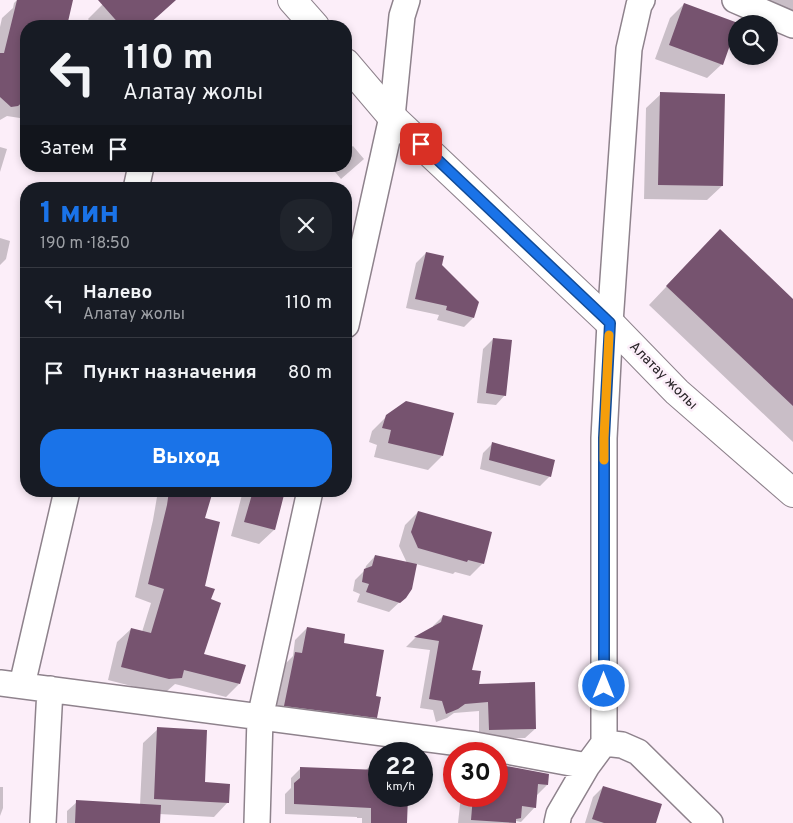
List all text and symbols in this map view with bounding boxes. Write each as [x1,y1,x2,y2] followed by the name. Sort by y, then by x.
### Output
[728,15,778,65] map controls
[728,15,778,65] button: search
[123,37,213,81] text: 110 m
[40,40,105,105] icon: left
[123,80,263,107] text: Алатау жолы
[400,123,442,165] pin
[407,130,435,158] icon: arrive
[104,135,132,163] icon: arrive
[40,137,94,161] text: Затем
[40,196,119,233] text: 1 мин
[280,199,332,251] button: close
[40,234,130,254] text: 190 m · 18:50
[83,281,152,305] text: Налево
[40,289,68,317] icon: left
[285,291,332,315] text: 110 m
[83,305,185,325] text: Алатау жолы
[625,338,701,414] street label: Алатау жолы
[40,359,68,387] icon: arrive
[83,361,257,385] text: Пункт назначения
[288,361,332,385] text: 80 m
[40,429,332,487] button: Выход
[577,659,629,711] position arrow
[443,742,508,807] speed limit sign: 30
[385,752,416,784] text: 22
[386,779,415,795] text: km/h

